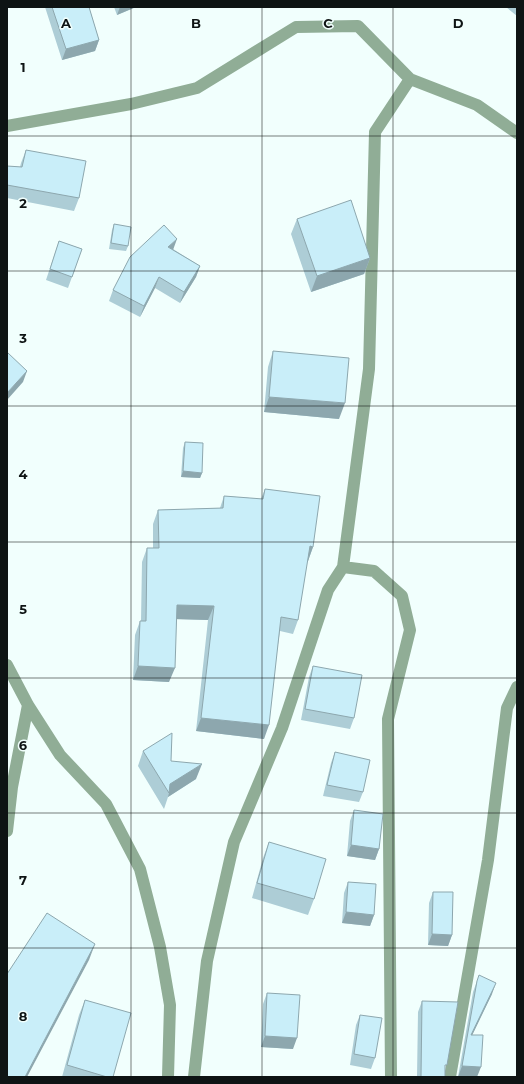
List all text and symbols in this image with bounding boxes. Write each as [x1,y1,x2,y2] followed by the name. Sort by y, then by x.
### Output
[60,15,72,31] text: A
[191,15,201,31] text: B
[323,15,333,31] text: C
[453,15,464,31] text: D
[20,59,26,75] text: 1
[19,195,27,211] text: 2
[18,330,27,346] text: 3
[19,466,28,482] text: 4
[19,601,27,617] text: 5
[19,737,28,753] text: 6
[19,872,27,888] text: 7
[19,1008,28,1024] text: 8

